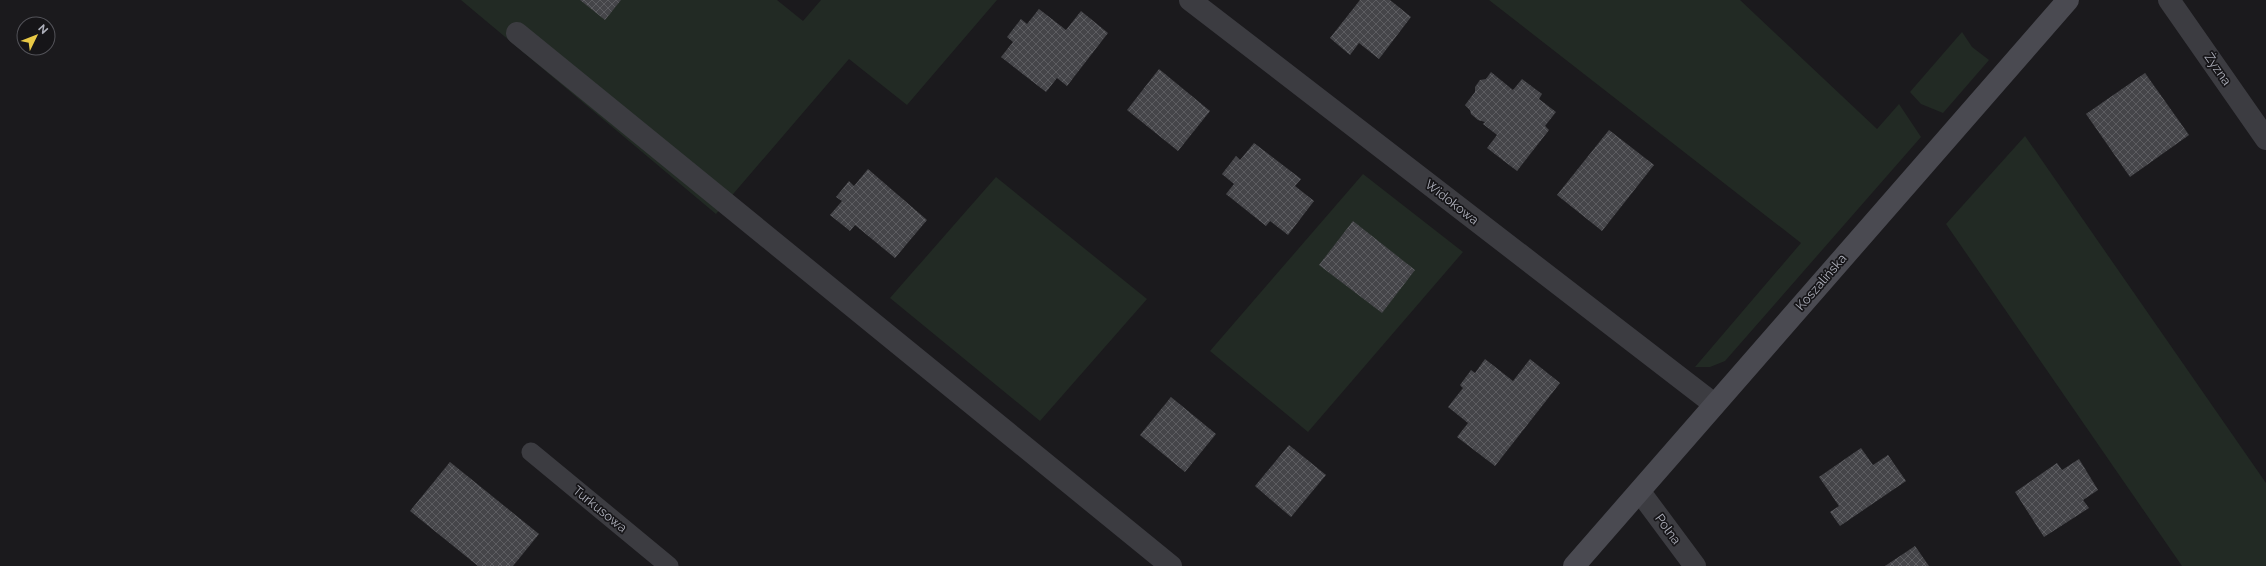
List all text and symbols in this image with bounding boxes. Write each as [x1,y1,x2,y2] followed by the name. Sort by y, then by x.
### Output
[16,16,56,56] north arrow
[35,22,51,37] text: N
[2202,49,2235,88] street label: Żyzna
[1422,176,1482,228] street label: Widokowa
[1792,251,1850,313] street label: Koszalińska
[570,483,630,535] street label: Turkusowa
[1652,511,1684,547] street label: Polna

